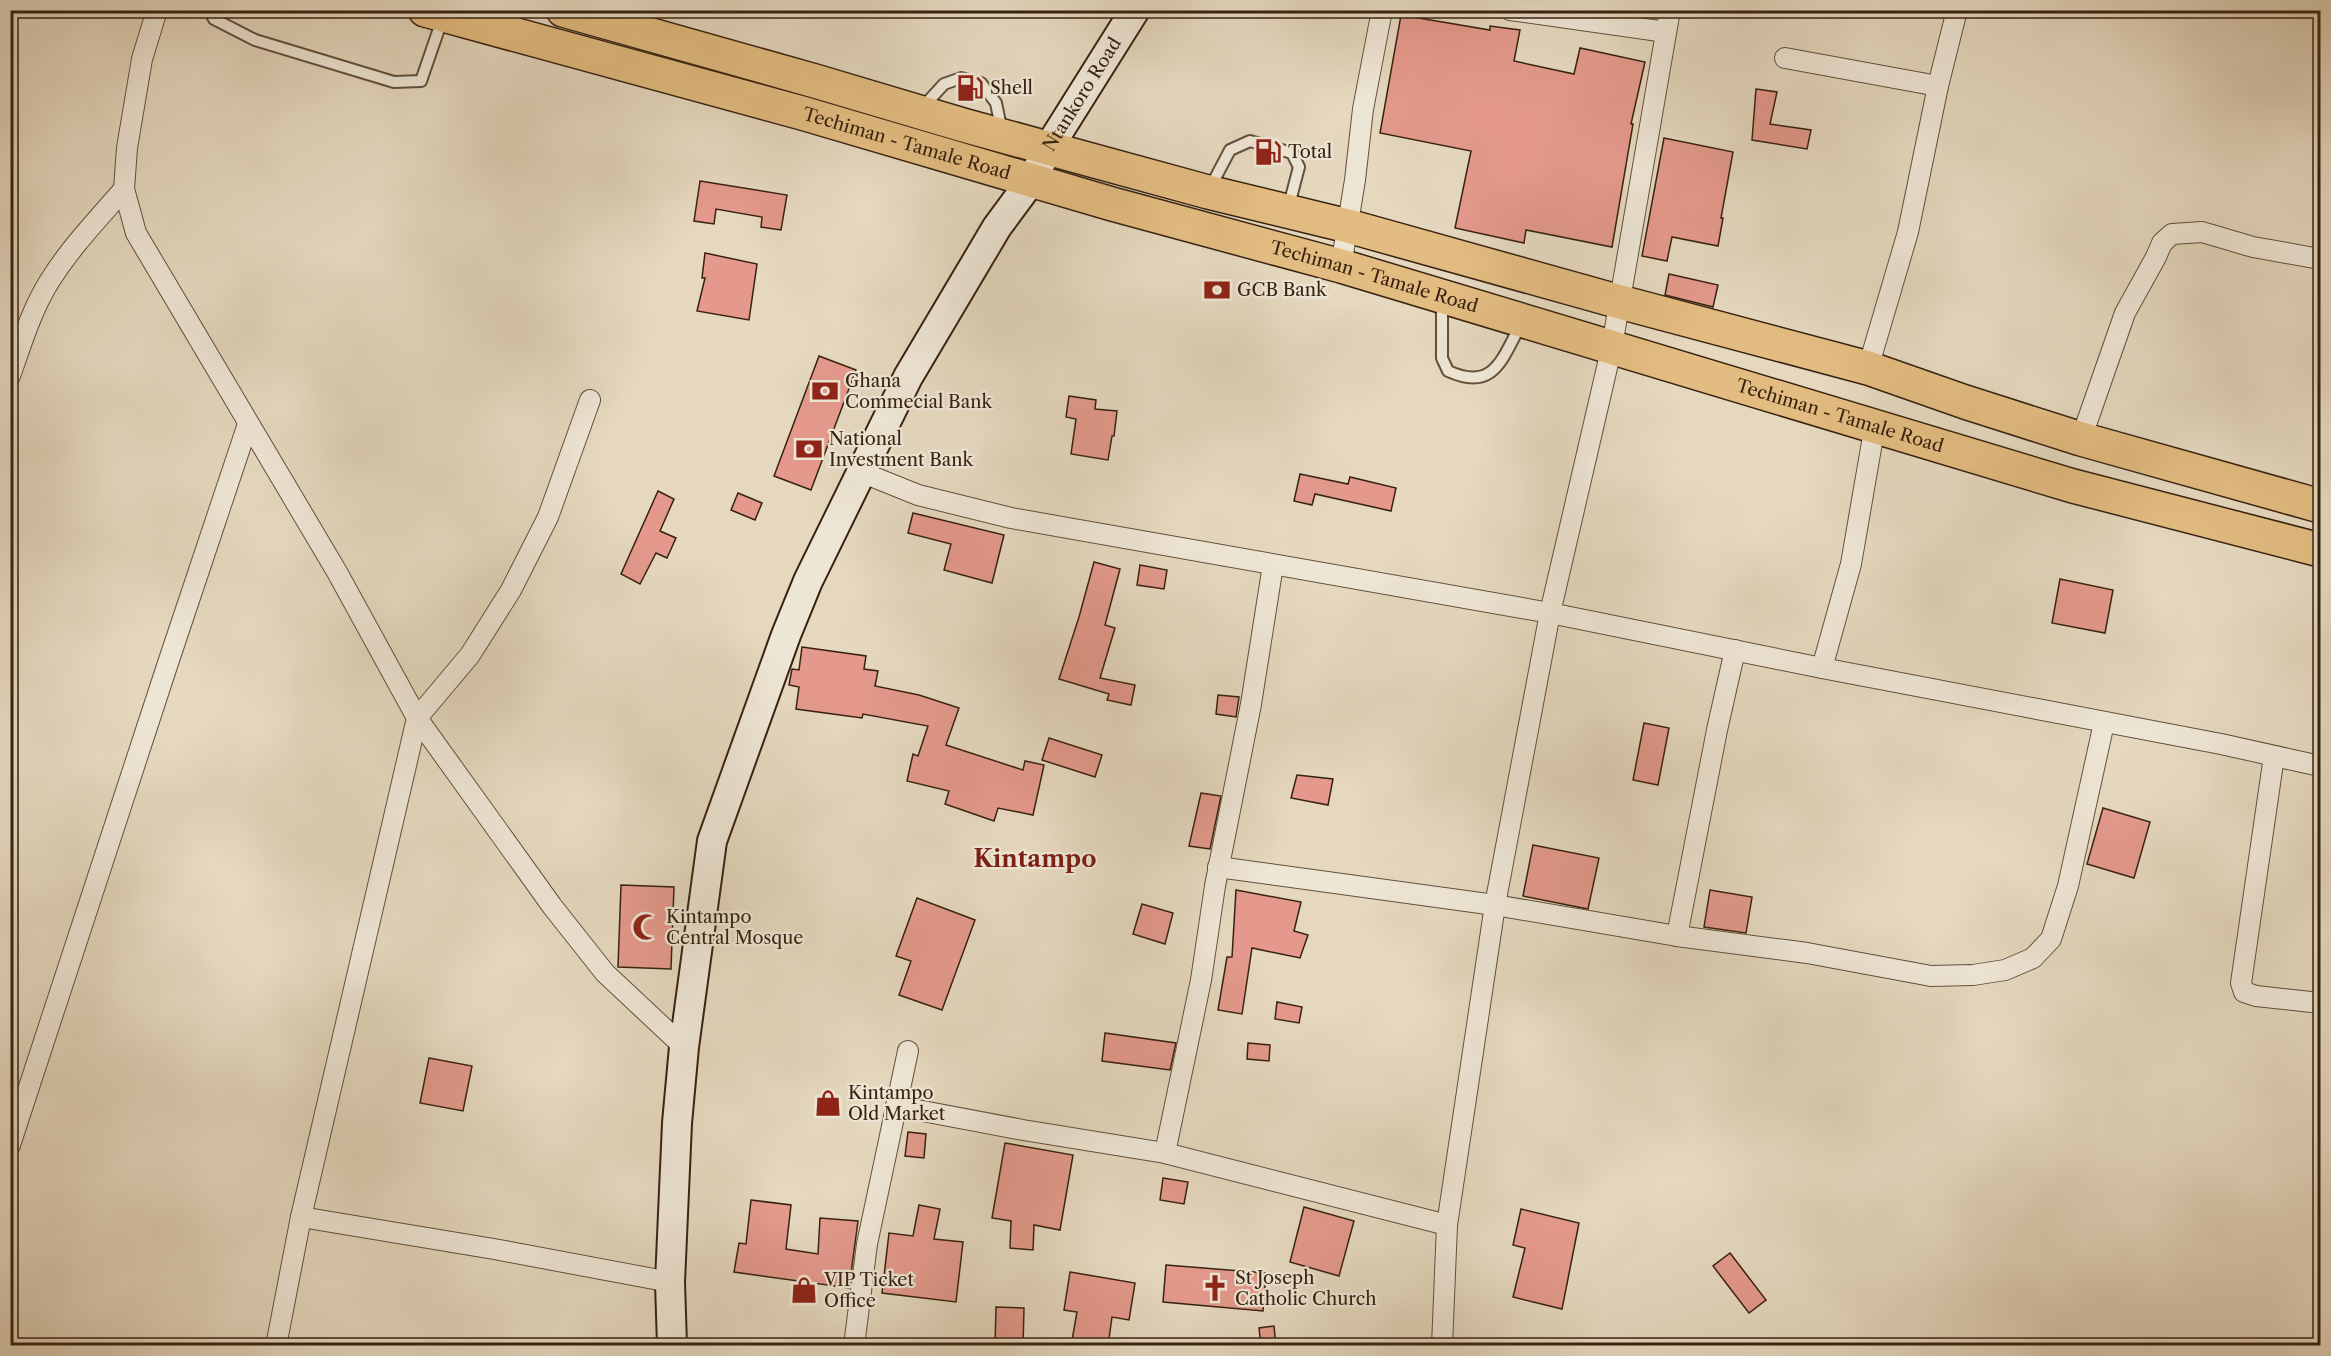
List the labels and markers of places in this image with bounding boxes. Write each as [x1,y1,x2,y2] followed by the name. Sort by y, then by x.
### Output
[955,73,985,103] fuel station icon: Shell
[990,77,1033,99] place label: Shell
[1253,137,1283,167] fuel station icon: Total
[1288,141,1332,163] place label: Total
[1202,275,1232,305] bank icon: GCB Bank
[1237,279,1328,301] place label: GCB Bank
[845,370,993,413] place label: Ghana Commecial Bank
[810,376,840,406] bank icon: Ghana Commecial Bank
[829,428,975,471] place label: National Investment Bank
[794,434,824,464] bank icon: National Investment Bank
[666,906,803,949] place label: Kintampo Central Mosque
[631,912,661,942] mosque icon: Kintampo Central Mosque
[848,1082,946,1125] place label: Kintampo Old Market
[813,1088,843,1118] shop icon: Kintampo Old Market
[1235,1267,1376,1310] place label: St Joseph Catholic Church
[823,1269,914,1312] place label: VIP Ticket Office
[1200,1273,1230,1303] church icon: St Joseph Catholic Church
[789,1275,819,1305] shop icon: VIP Ticket Office

